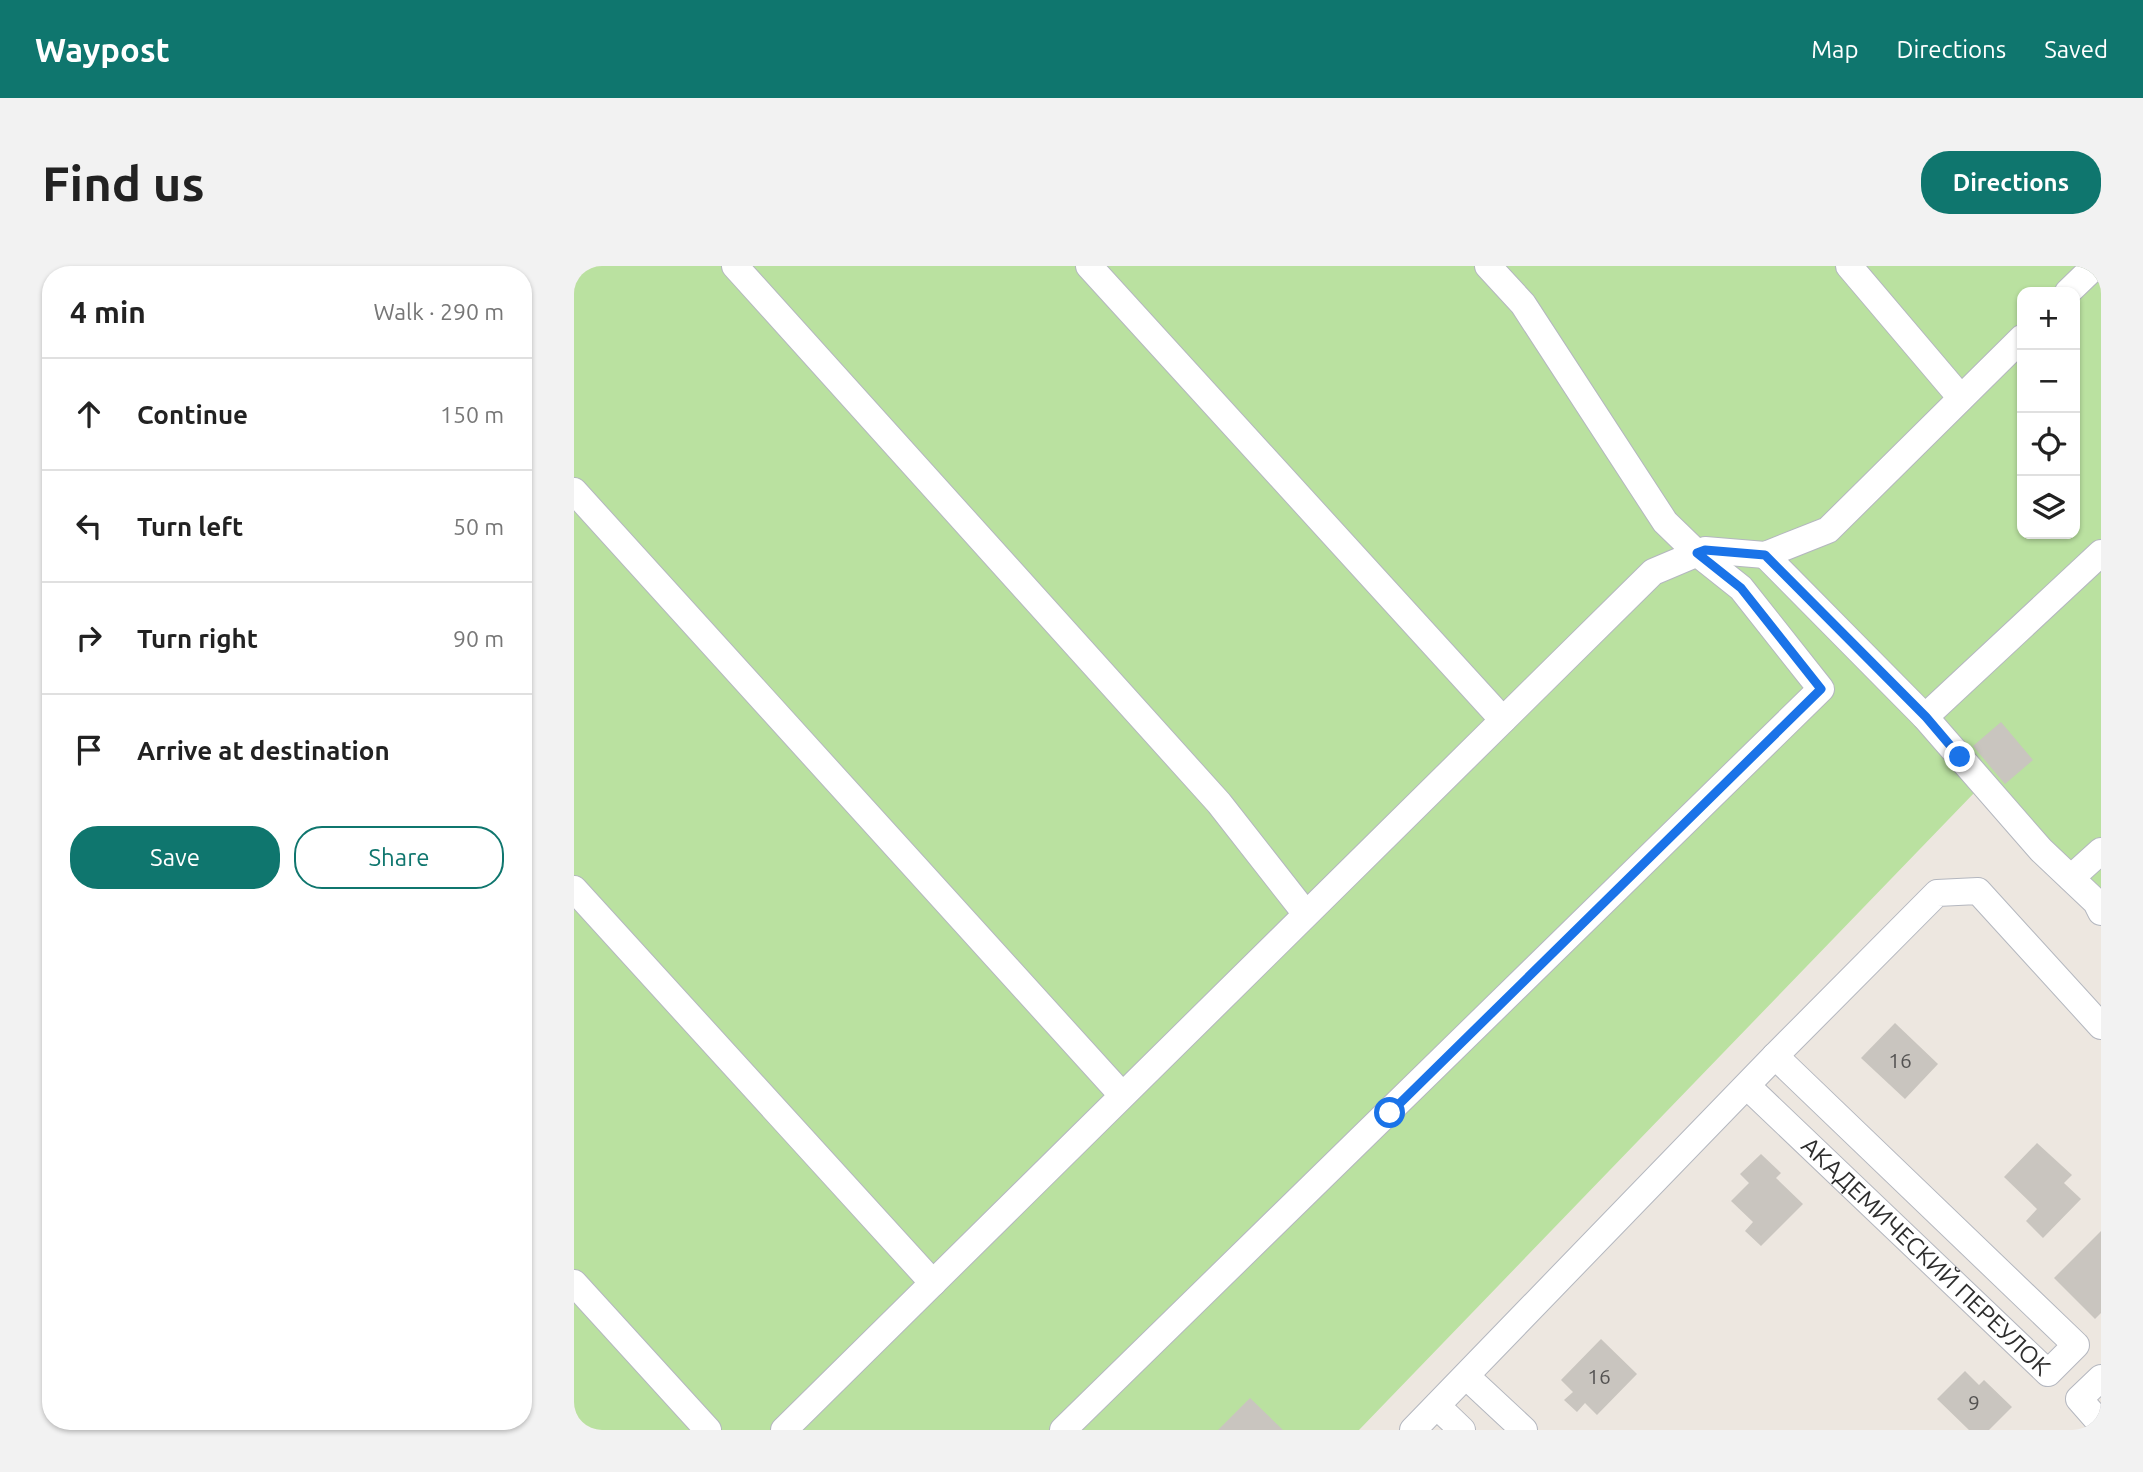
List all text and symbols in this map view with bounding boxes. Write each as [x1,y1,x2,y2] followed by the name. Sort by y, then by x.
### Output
[35,31,170,68] text: Waypost
[1811,36,1858,63] text: Map
[1896,36,2006,63] text: Directions
[2044,36,2108,63] text: Saved
[1921,151,2101,214] button: Directions
[42,155,205,210] text: Find us
[2017,287,2080,539] map controls
[2017,287,2080,350] button: +
[70,295,146,329] text: 4 min
[373,299,504,324] text: Walk · 290 m
[2017,350,2080,413] button: −
[70,395,108,433] icon: ahead
[137,400,248,429] text: Continue
[440,402,504,427] text: 150 m
[2017,413,2080,476] button: locate
[2017,476,2080,539] button: layers
[70,507,108,545] icon: left
[137,512,243,541] text: Turn left
[453,514,504,539] text: 50 m
[70,619,108,657] icon: right
[137,624,258,653] text: Turn right
[453,626,504,651] text: 90 m
[70,731,108,769] icon: arrive
[137,736,390,765] text: Arrive at destination
[1944,741,1975,772] route end
[70,826,280,889] button: Save
[294,826,504,889] button: Share
[1888,1048,1912,1072] house number: 16
[1374,1097,1405,1128] route start
[1796,1131,2056,1381] street label: АКАДЕМИЧЕСКИЙ ПЕРЕУЛОК
[1587,1364,1611,1388] house number: 16
[1968,1390,1980,1414] house number: 9

